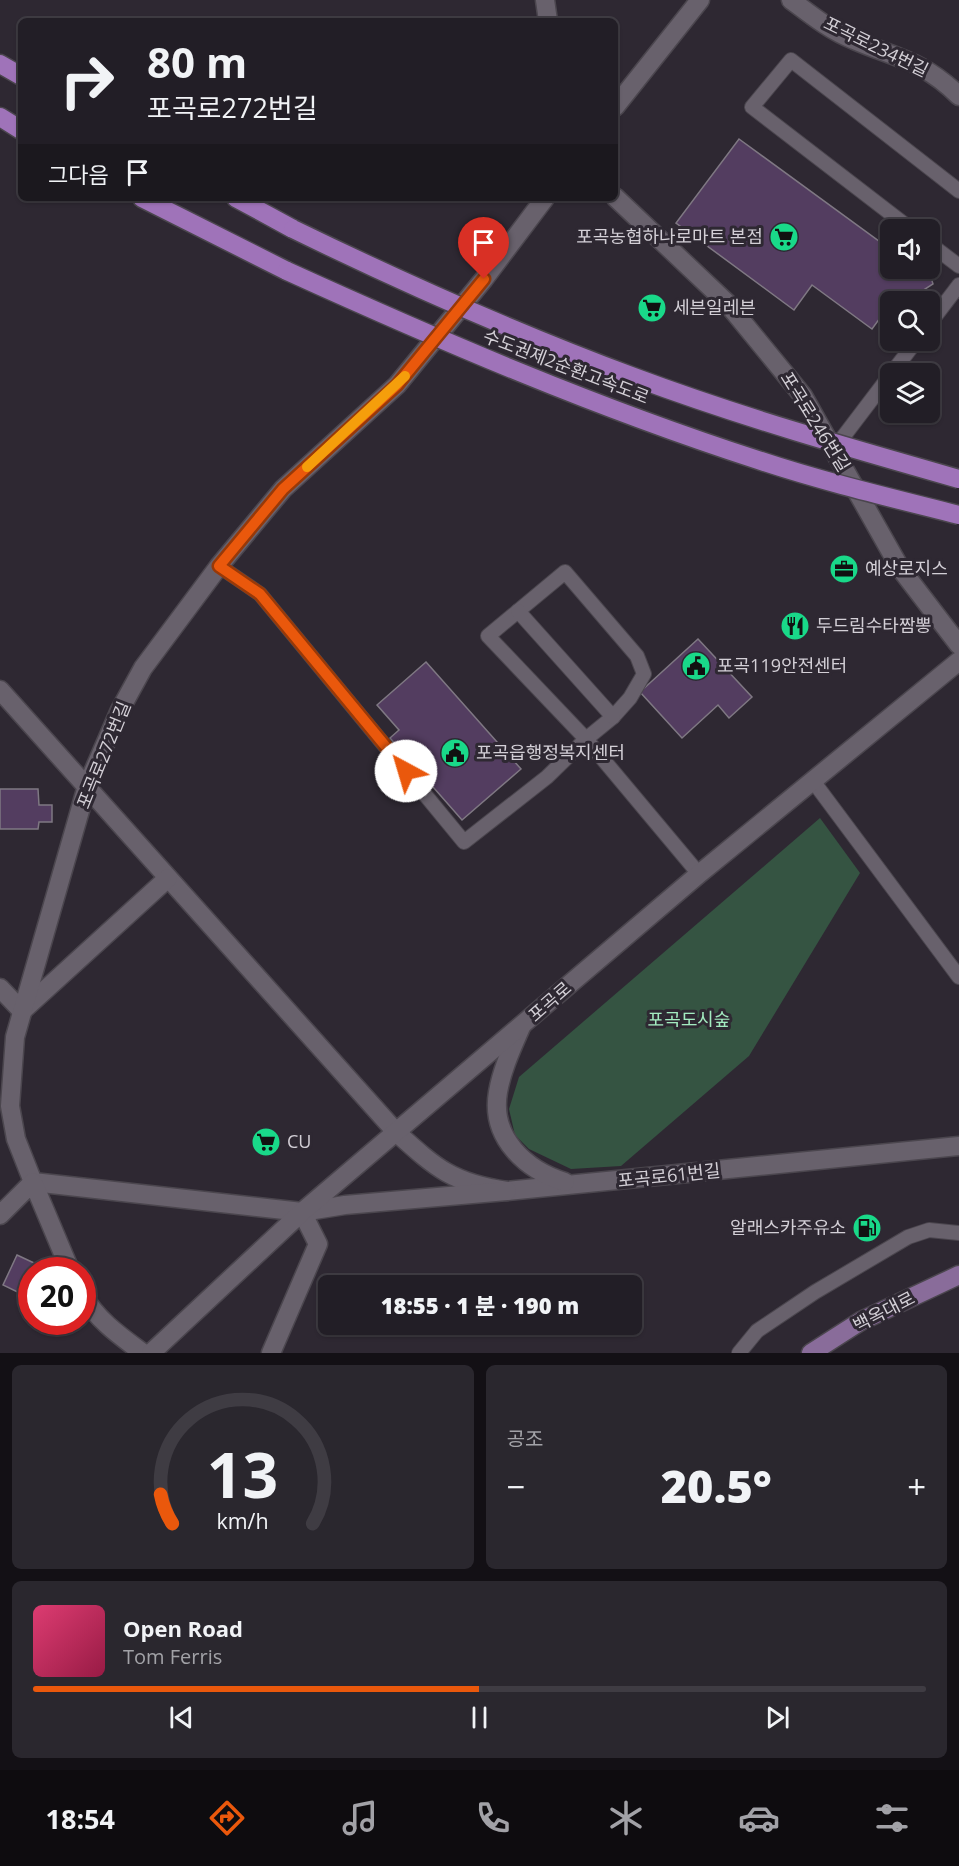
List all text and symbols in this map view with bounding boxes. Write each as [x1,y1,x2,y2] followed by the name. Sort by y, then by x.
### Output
[820,10,933,82] street label: 포곡로234번길
[147,33,247,90] text: 80 m
[48,42,126,120] icon: right
[147,89,318,126] text: 포곡로272번길
[121,156,154,189] icon: arrive
[48,159,109,189] text: 그다음
[458,217,509,279] pin
[880,219,940,423] map controls
[880,219,940,279] button: sound
[768,221,800,253] supermarket icon: 포곡농협하나로마트 본점
[576,224,763,248] place label: 포곡농협하나로마트 본점
[467,226,500,259] icon: arrive
[880,291,940,351] button: search
[636,292,668,324] supermarket icon: 세븐일레븐
[673,295,756,319] place label: 세븐일레븐
[480,323,653,409] street label: 수도권제2순환고속도로
[880,363,940,423] button: layers
[776,367,856,476] street label: 포곡로246번길
[828,553,860,585] office icon: 예상로지스
[865,556,948,580] place label: 예상로지스
[779,610,811,642] restaurant icon: 두드림수타짬뽕
[816,613,932,637] place label: 두드림수타짬뽕
[680,650,712,682] public building icon: 포곡119안전센터
[717,653,847,677] place label: 포곡119안전센터
[71,697,135,812] street label: 포곡로272번길
[439,737,471,769] public building icon: 포곡읍행정복지센터
[374,739,438,803] position arrow
[476,740,625,764] place label: 포곡읍행정복지센터
[523,976,576,1027] street label: 포곡로
[648,1007,730,1031] park label: 포곡도시숲
[250,1126,282,1158] supermarket icon: CU
[287,1129,311,1153] place label: CU
[616,1158,722,1192] street label: 포곡로61번길
[851,1212,883,1244] fuel station icon: 알래스카주유소
[730,1215,846,1239] place label: 알래스카주유소
[18,1257,96,1335] speed limit sign: 20
[849,1285,919,1337] street label: 백옥대로
[381,1290,579,1320] text: 18:55 · 1 분 · 190 m
[507,1425,543,1452] text: 공조
[207,1431,278,1516] text: 13
[661,1455,772,1516] text: 20.5°
[507,1464,525,1509] text: −
[907,1464,926,1509] text: +
[217,1506,269,1535] text: km/h
[123,1613,243,1643] text: Open Road
[123,1643,222,1670] text: Tom Ferris
[165,1701,198,1734] icon: previous
[463,1701,496,1734] icon: pause
[761,1701,794,1734] icon: next
[206,1797,248,1839] icon: directions
[339,1797,381,1839] icon: music
[472,1797,514,1839] icon: phone
[605,1797,647,1839] icon: climate
[738,1797,780,1839] icon: car
[871,1797,913,1839] icon: filters
[46,1800,115,1837] text: 18:54

